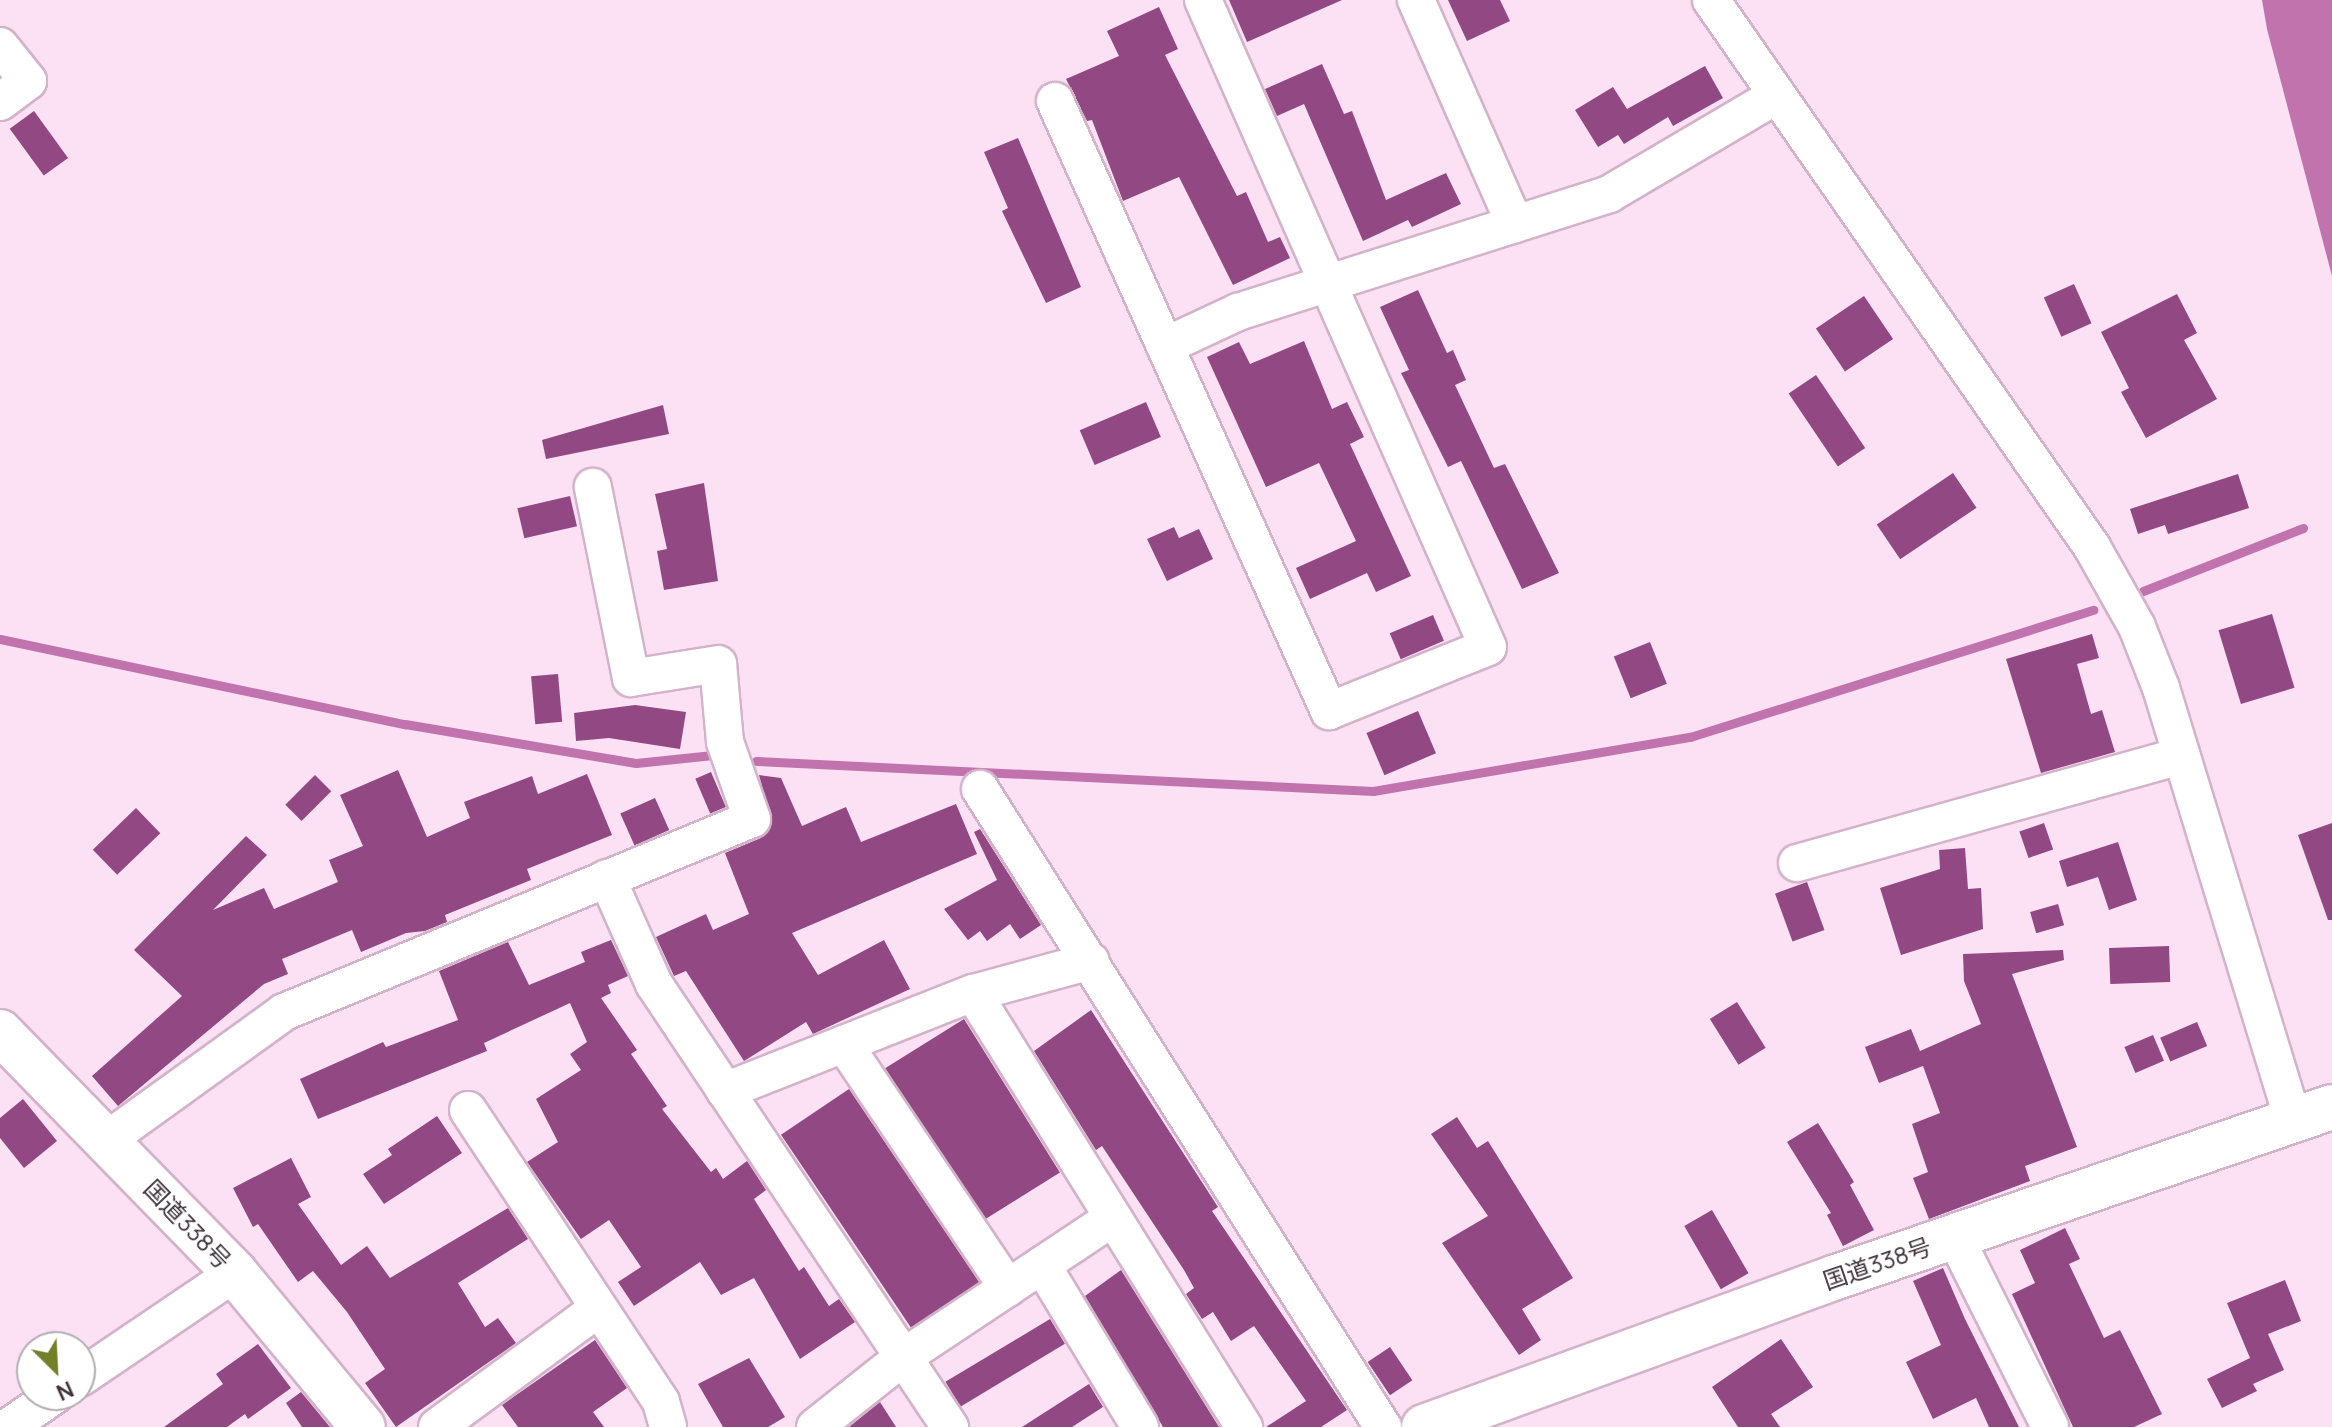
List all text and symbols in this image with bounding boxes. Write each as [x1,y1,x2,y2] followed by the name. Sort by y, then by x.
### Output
[139,1174,237,1274] street label: 国道338号
[1819,1231,1935,1295] street label: 国道338号
[16,1331,96,1411] north arrow
[52,1374,78,1408] text: N

